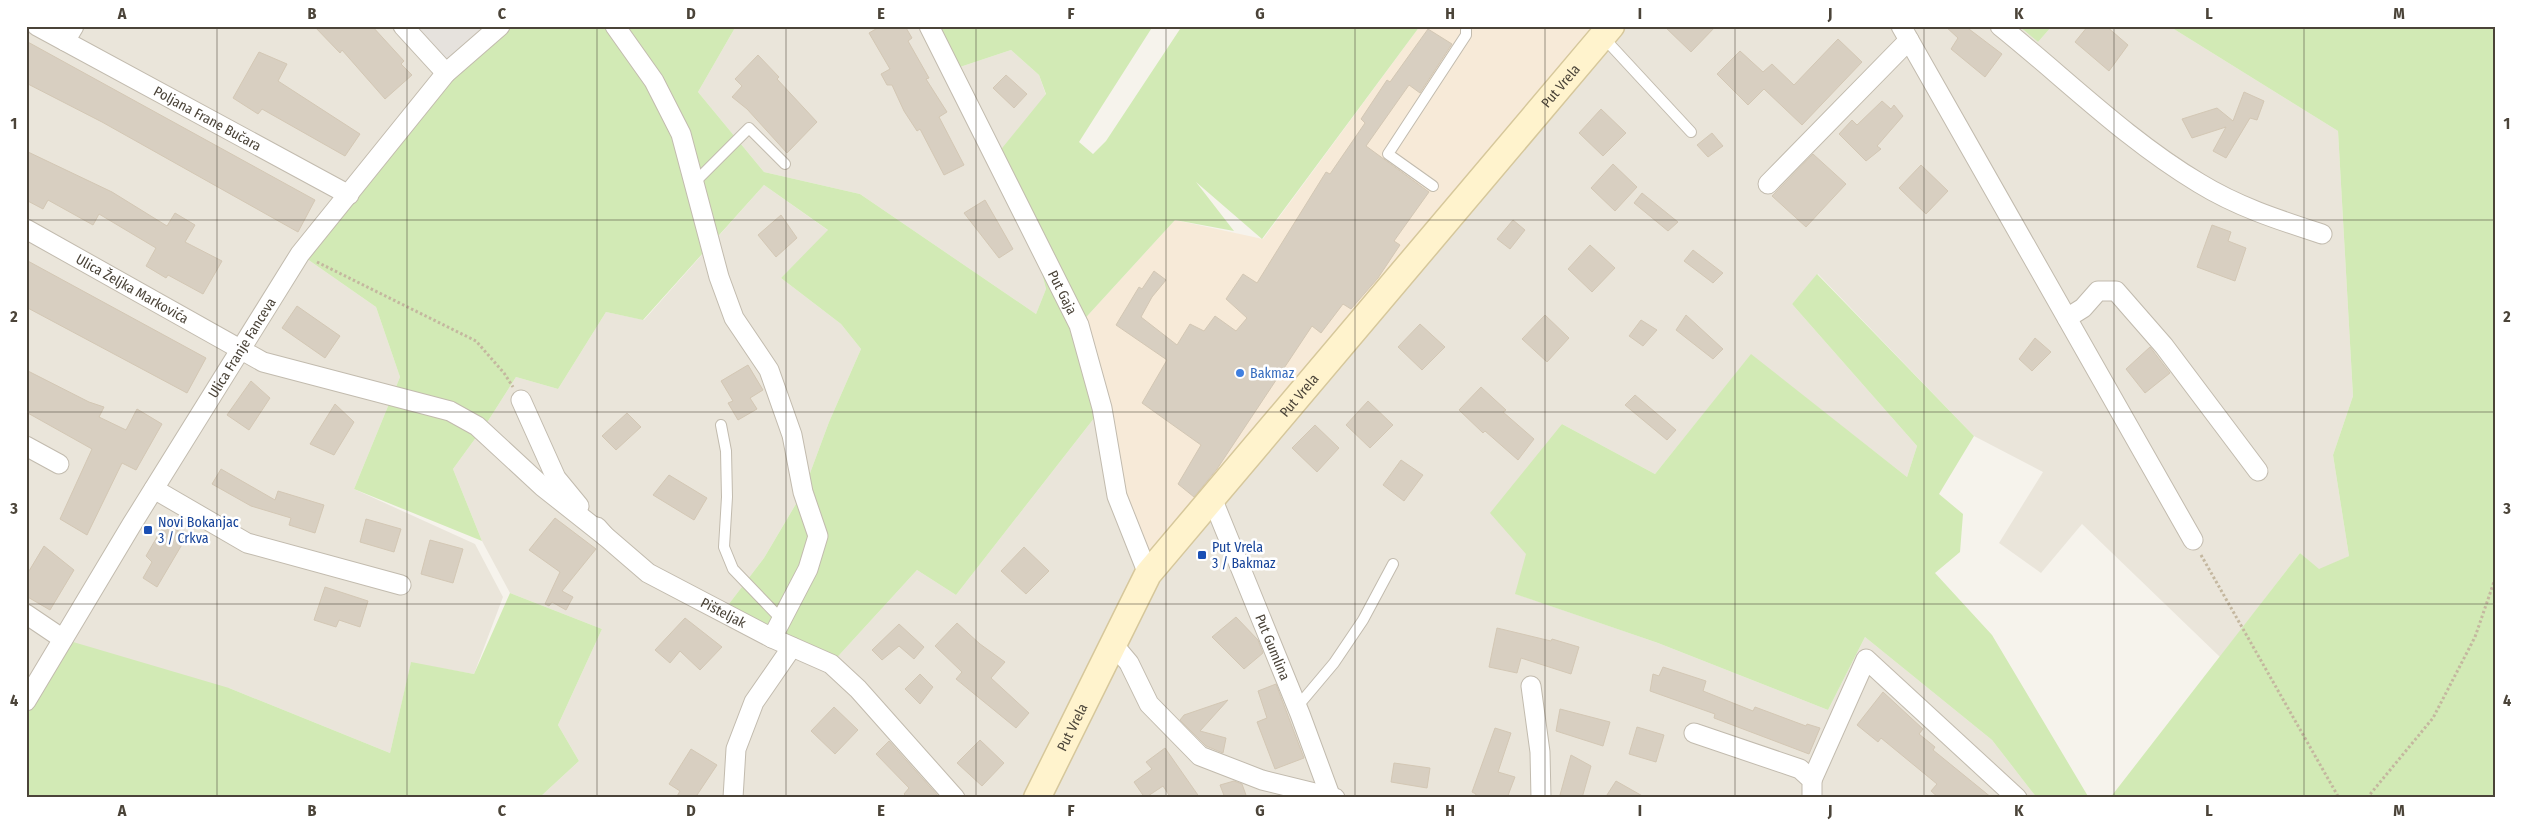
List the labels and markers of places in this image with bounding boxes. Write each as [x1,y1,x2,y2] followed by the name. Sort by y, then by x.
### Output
[1250,365,1295,382] place label: Bakmaz
[1234,367,1246,379] marker: Bakmaz
[158,514,239,547] place label: Novi Bokanjac 3 / Crkva
[142,524,154,536] marker: Novi Bokanjac 3 / Crkva
[1212,539,1276,572] place label: Put Vrela 3 / Bakmaz
[1196,549,1208,561] marker: Put Vrela 3 / Bakmaz

